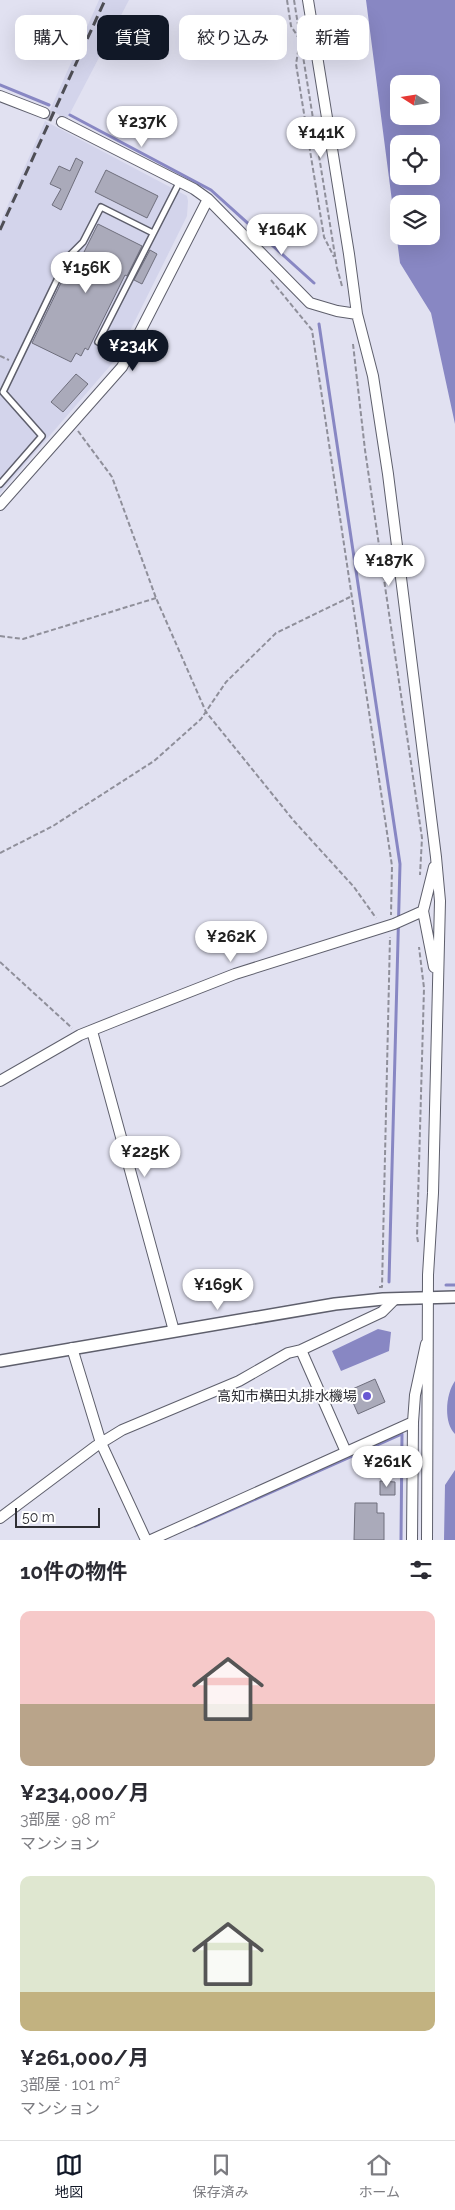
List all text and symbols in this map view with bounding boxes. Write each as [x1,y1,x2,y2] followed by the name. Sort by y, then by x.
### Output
[15,15,87,60] chip: 購入
[97,15,169,60] chip: 賃貸
[179,15,287,60] chip: 絞り込み
[297,15,369,60] chip: 新着
[390,75,440,125] north arrow
[390,75,440,245] map controls
[107,106,177,148] pin: ¥237K
[117,112,167,131] text: ¥237K
[286,116,356,159] pin: ¥141K
[297,123,345,142] text: ¥141K
[390,135,440,185] button: locate
[390,195,440,245] button: layers
[247,214,317,256] pin: ¥164K
[258,220,306,239] text: ¥164K
[51,252,121,294] pin: ¥156K
[62,258,110,277] text: ¥156K
[98,330,168,372] pin: ¥234K
[108,336,158,355] text: ¥234K
[354,544,424,587] pin: ¥187K
[365,551,413,570] text: ¥187K
[196,920,266,963] pin: ¥262K
[206,927,256,946] text: ¥262K
[110,1136,180,1178] pin: ¥225K
[120,1142,170,1161] text: ¥225K
[183,1268,253,1311] pin: ¥169K
[193,1275,243,1294] text: ¥169K
[217,1388,357,1404] place label: 高知市横田丸排水機場
[361,1390,373,1402] marker: 高知市横田丸排水機場
[352,1446,422,1488] pin: ¥261K
[363,1452,411,1471] text: ¥261K
[15,1505,100,1528] scale bar
[22,1509,55,1525] text: 50 m
[407,1556,435,1584] icon: filters
[20,1559,127,1584] text: 10件の物件
[183,1644,273,1734] icon: home
[20,1780,150,1805] text: ¥234,000/月
[20,1810,116,1829] text: 3部屋 · 98 m²
[20,1834,100,1853] text: マンション
[183,1909,273,1999] icon: home
[20,2045,149,2070] text: ¥261,000/月
[20,2075,120,2094] text: 3部屋 · 101 m²
[20,2099,100,2118] text: マンション
[55,2151,83,2201] tab: 地図
[193,2151,249,2201] tab: 保存済み
[358,2151,400,2201] tab: ホーム

